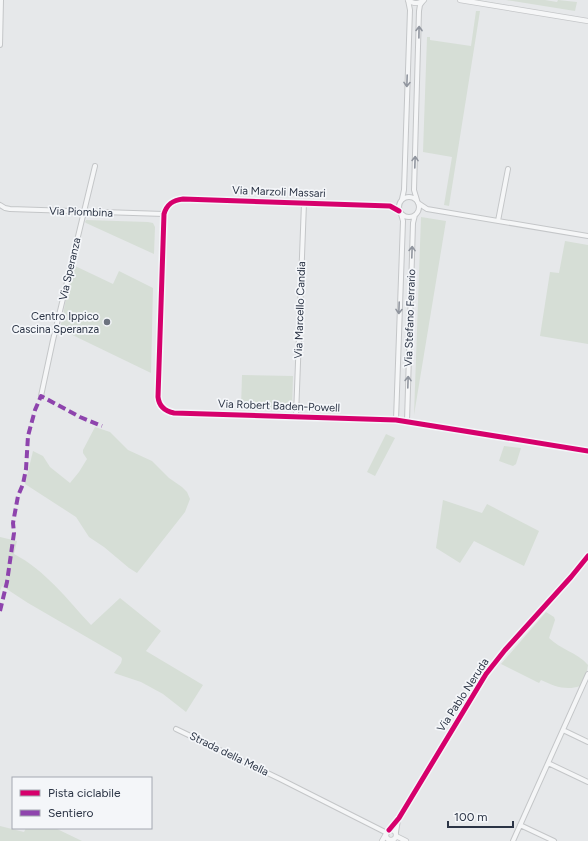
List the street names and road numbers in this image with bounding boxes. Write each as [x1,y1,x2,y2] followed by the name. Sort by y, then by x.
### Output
[232,184,326,200] street label: Via Marzoli Massari
[49,204,113,220] street label: Via Piombina
[56,236,84,302] street label: Via Speranza
[292,261,308,359] street label: Via Marcello Candia
[402,269,418,367] street label: Via Stefano Ferrario
[218,397,340,415] street label: Via Robert Baden-Powell
[434,656,492,734] street label: Via Pablo Neruda
[187,729,271,779] street label: Strada della Mella

